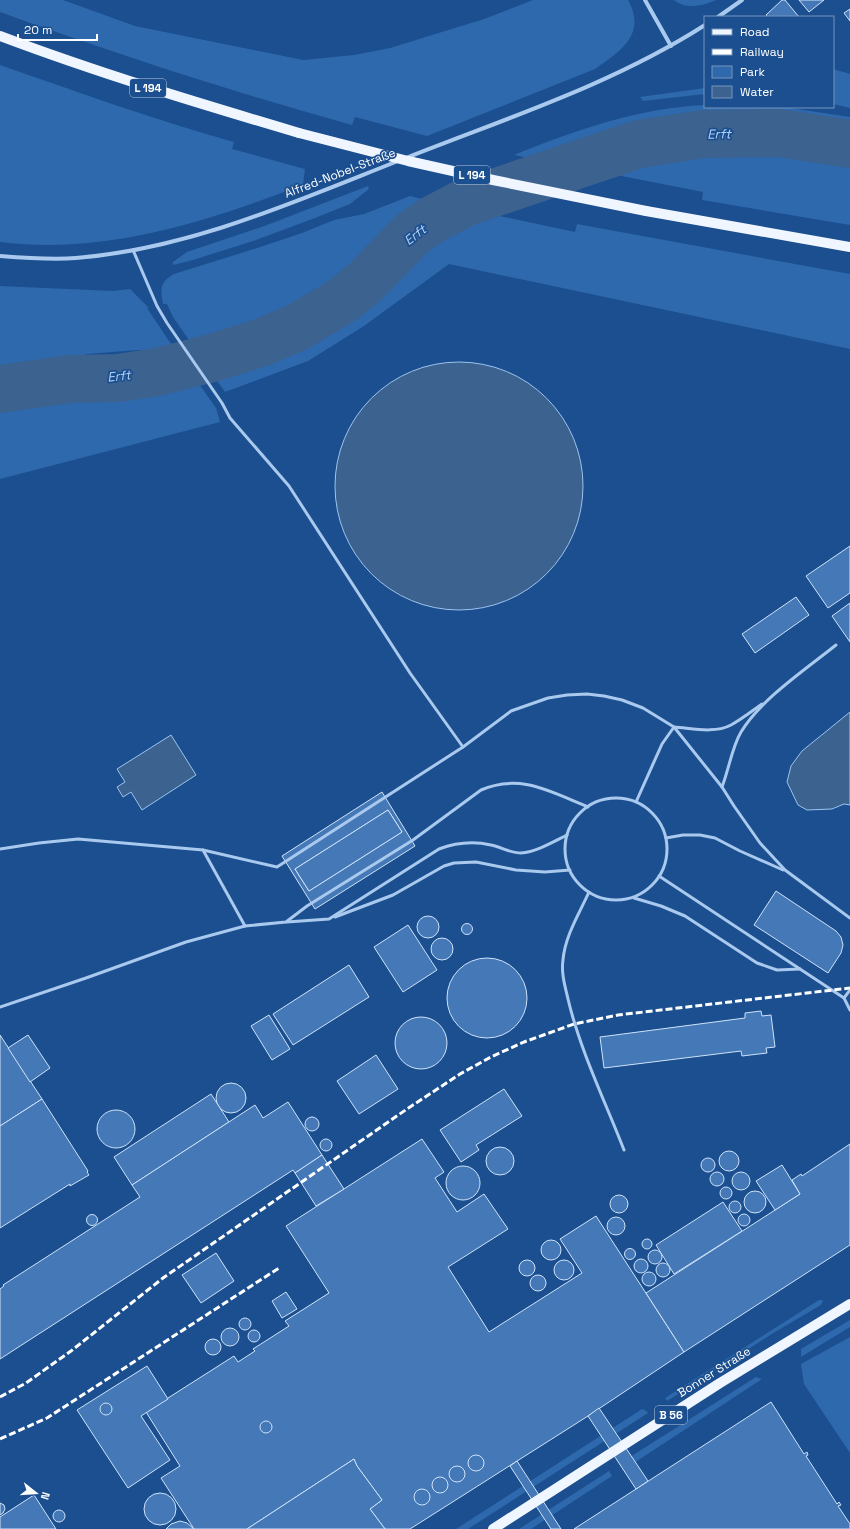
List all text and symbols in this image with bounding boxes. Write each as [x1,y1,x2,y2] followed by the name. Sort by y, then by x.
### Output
[18,16,97,42] scale bar
[704,16,834,108] legend
[24,22,52,38] text: 20 m
[740,24,769,40] text: Road
[740,44,784,60] text: Railway
[740,64,765,80] text: Park
[130,79,166,97] road number: L 194
[740,84,774,100] text: Water
[707,125,732,143] water label: Erft
[282,144,398,202] street label: Alfred-Nobel-Straße
[454,166,490,184] road number: L 194
[400,220,430,249] water label: Erft
[106,366,133,386] water label: Erft
[674,1343,754,1401] street label: Bonner Straße
[655,1406,687,1424] road number: B 56
[16,1473,56,1513] north arrow
[38,1490,53,1501] text: N

